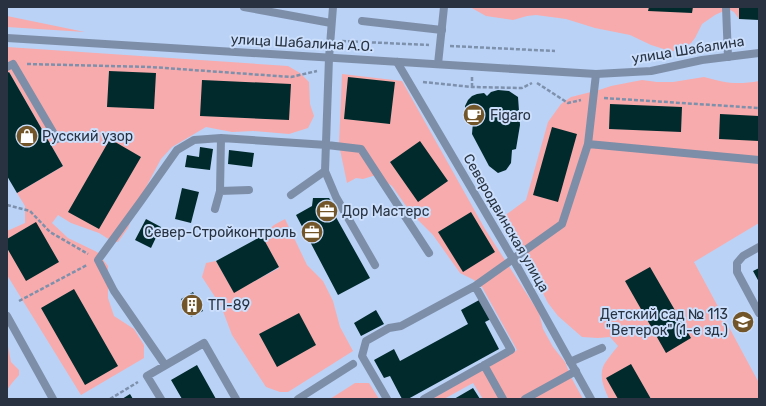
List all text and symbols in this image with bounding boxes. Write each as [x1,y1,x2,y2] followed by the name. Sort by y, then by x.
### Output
[230,31,374,55] street label: улица Шабалина А.О.
[631,33,745,67] street label: улица Шабалина
[461,102,487,128] cafe icon: Figaro
[490,107,531,124] place label: Figaro
[14,123,40,149] shop icon: Русский узор
[42,128,133,145] place label: Русский узор
[459,151,553,295] street label: Северодвинская улица
[314,198,340,224] office icon: Дор Мастерс
[342,203,430,220] place label: Дор Мастерс
[299,219,325,245] office icon: Север-Стройконтроль
[144,224,296,241] place label: Север-Стройконтроль
[179,292,205,318] building icon: ТП-89
[208,297,250,314] place label: ТП-89
[600,306,728,339] place label: Детский сад № 113 "Ветерок" (1-е зд.)
[730,309,756,335] school or university icon: Детский сад № 113 "Ветерок" (1-е зд.)

